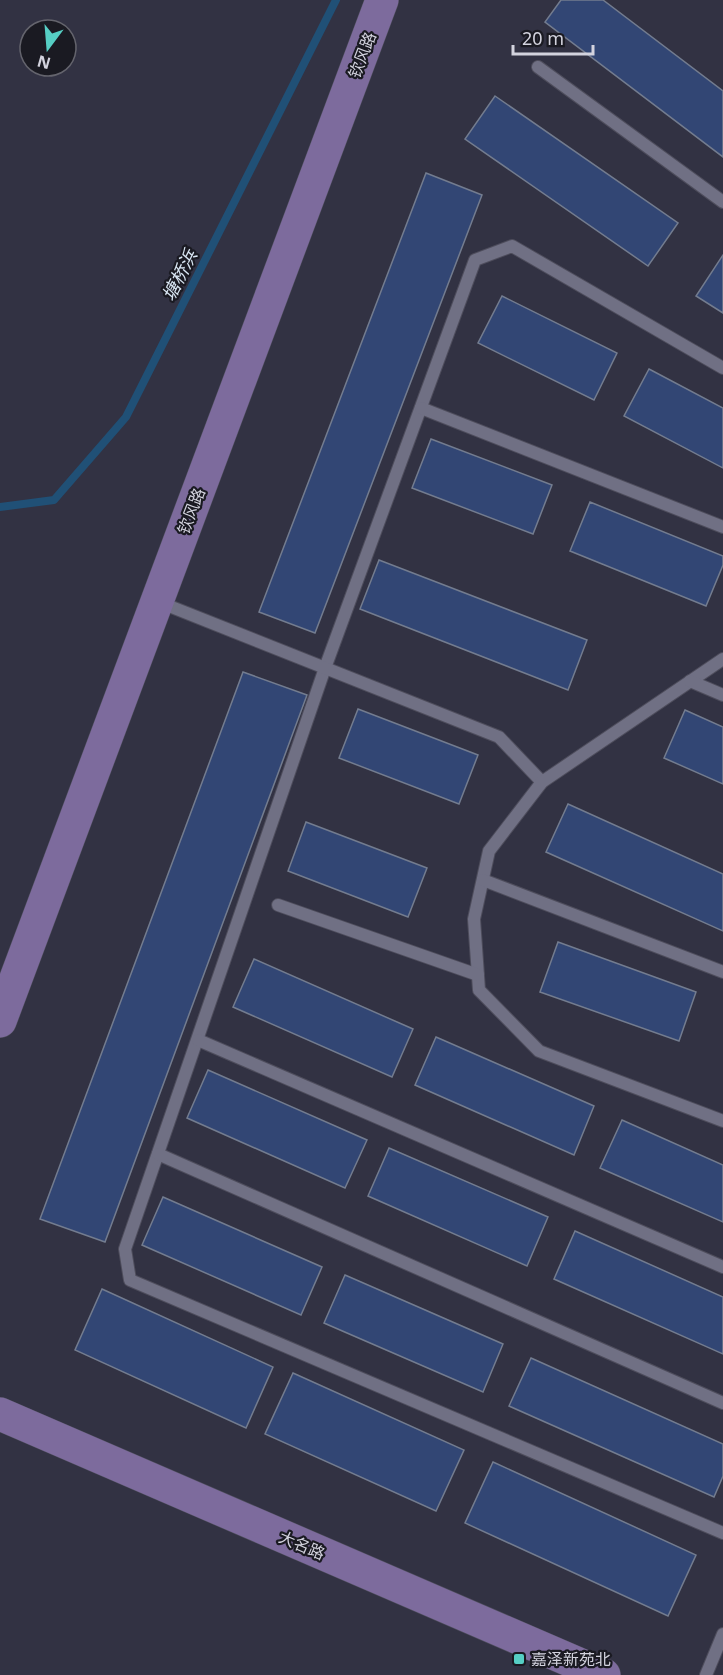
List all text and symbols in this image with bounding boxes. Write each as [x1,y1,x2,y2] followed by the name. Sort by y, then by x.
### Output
[18,18,78,78] north arrow
[513,18,592,56] scale bar
[522,26,564,50] text: 20 m
[343,29,381,81] street label: 钦风路
[35,50,53,75] text: N
[156,244,203,305] water label: 塘桥浜
[172,485,210,537] street label: 钦风路
[276,1525,328,1565] street label: 大名路
[531,1648,611,1670] place label: 嘉泽新苑北
[512,1652,526,1666] marker: 嘉泽新苑北

